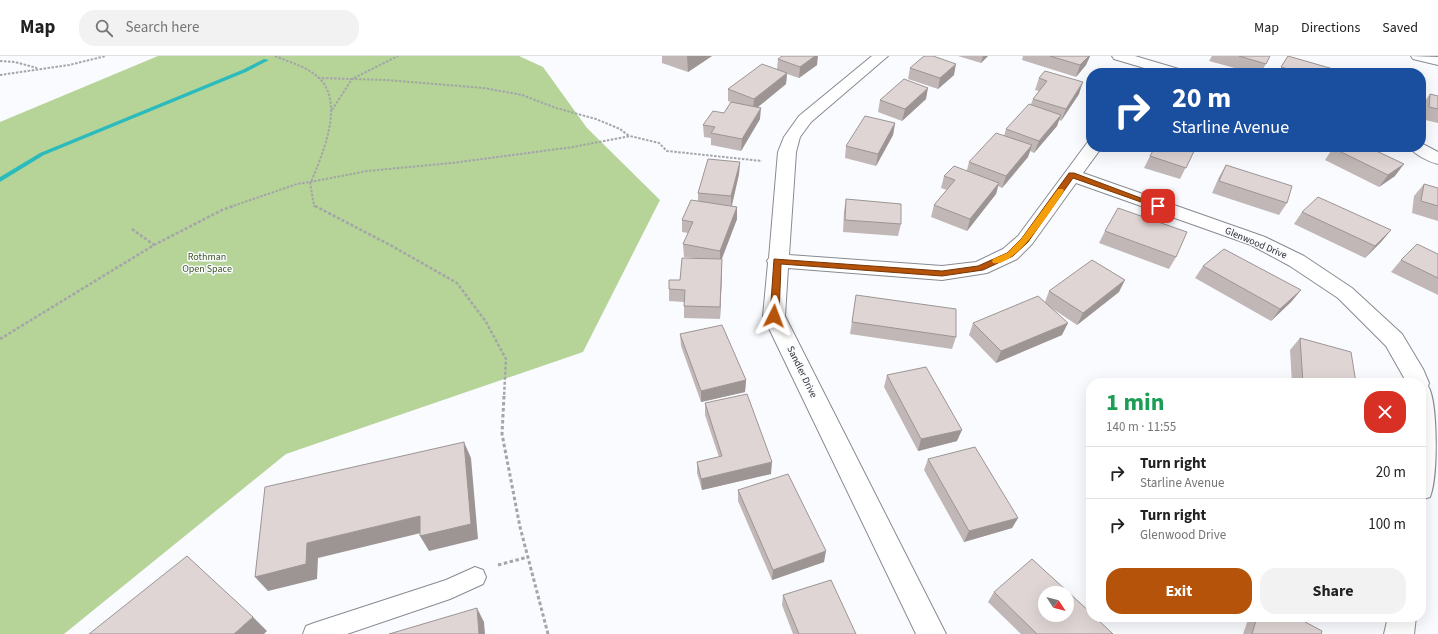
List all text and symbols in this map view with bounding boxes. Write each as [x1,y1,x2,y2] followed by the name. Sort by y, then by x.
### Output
[79,10,359,46] search box
[20,14,55,41] text: Map
[93,17,115,39] icon: search
[125,17,199,38] text: Search here
[1254,18,1279,38] text: Map
[1301,18,1360,38] text: Directions
[1382,18,1418,38] text: Saved
[1172,78,1231,118] text: 20 m
[1106,84,1158,136] icon: right
[1172,115,1289,140] text: Starline Avenue
[1141,189,1175,223] pin
[1147,195,1169,217] icon: arrive
[1223,224,1289,262] street label: Glenwood Drive
[182,250,232,276] park label: Rothman Open Space
[753,295,795,337] position arrow
[783,344,821,400] street label: Sandler Drive
[1106,385,1164,420] text: 1 min
[1364,391,1406,433] button: close
[1106,418,1176,436] text: 140 m · 11:55
[1140,453,1206,474] text: Turn right
[1106,462,1128,484] icon: right
[1376,462,1406,483] text: 20 m
[1140,474,1225,492] text: Starline Avenue
[1140,505,1206,526] text: Turn right
[1106,514,1128,536] icon: right
[1368,514,1406,535] text: 100 m
[1140,526,1226,544] text: Glenwood Drive
[1106,568,1252,614] button: Exit
[1260,568,1406,614] button: Share
[1038,586,1074,622] north arrow
[1038,586,1074,622] map controls

